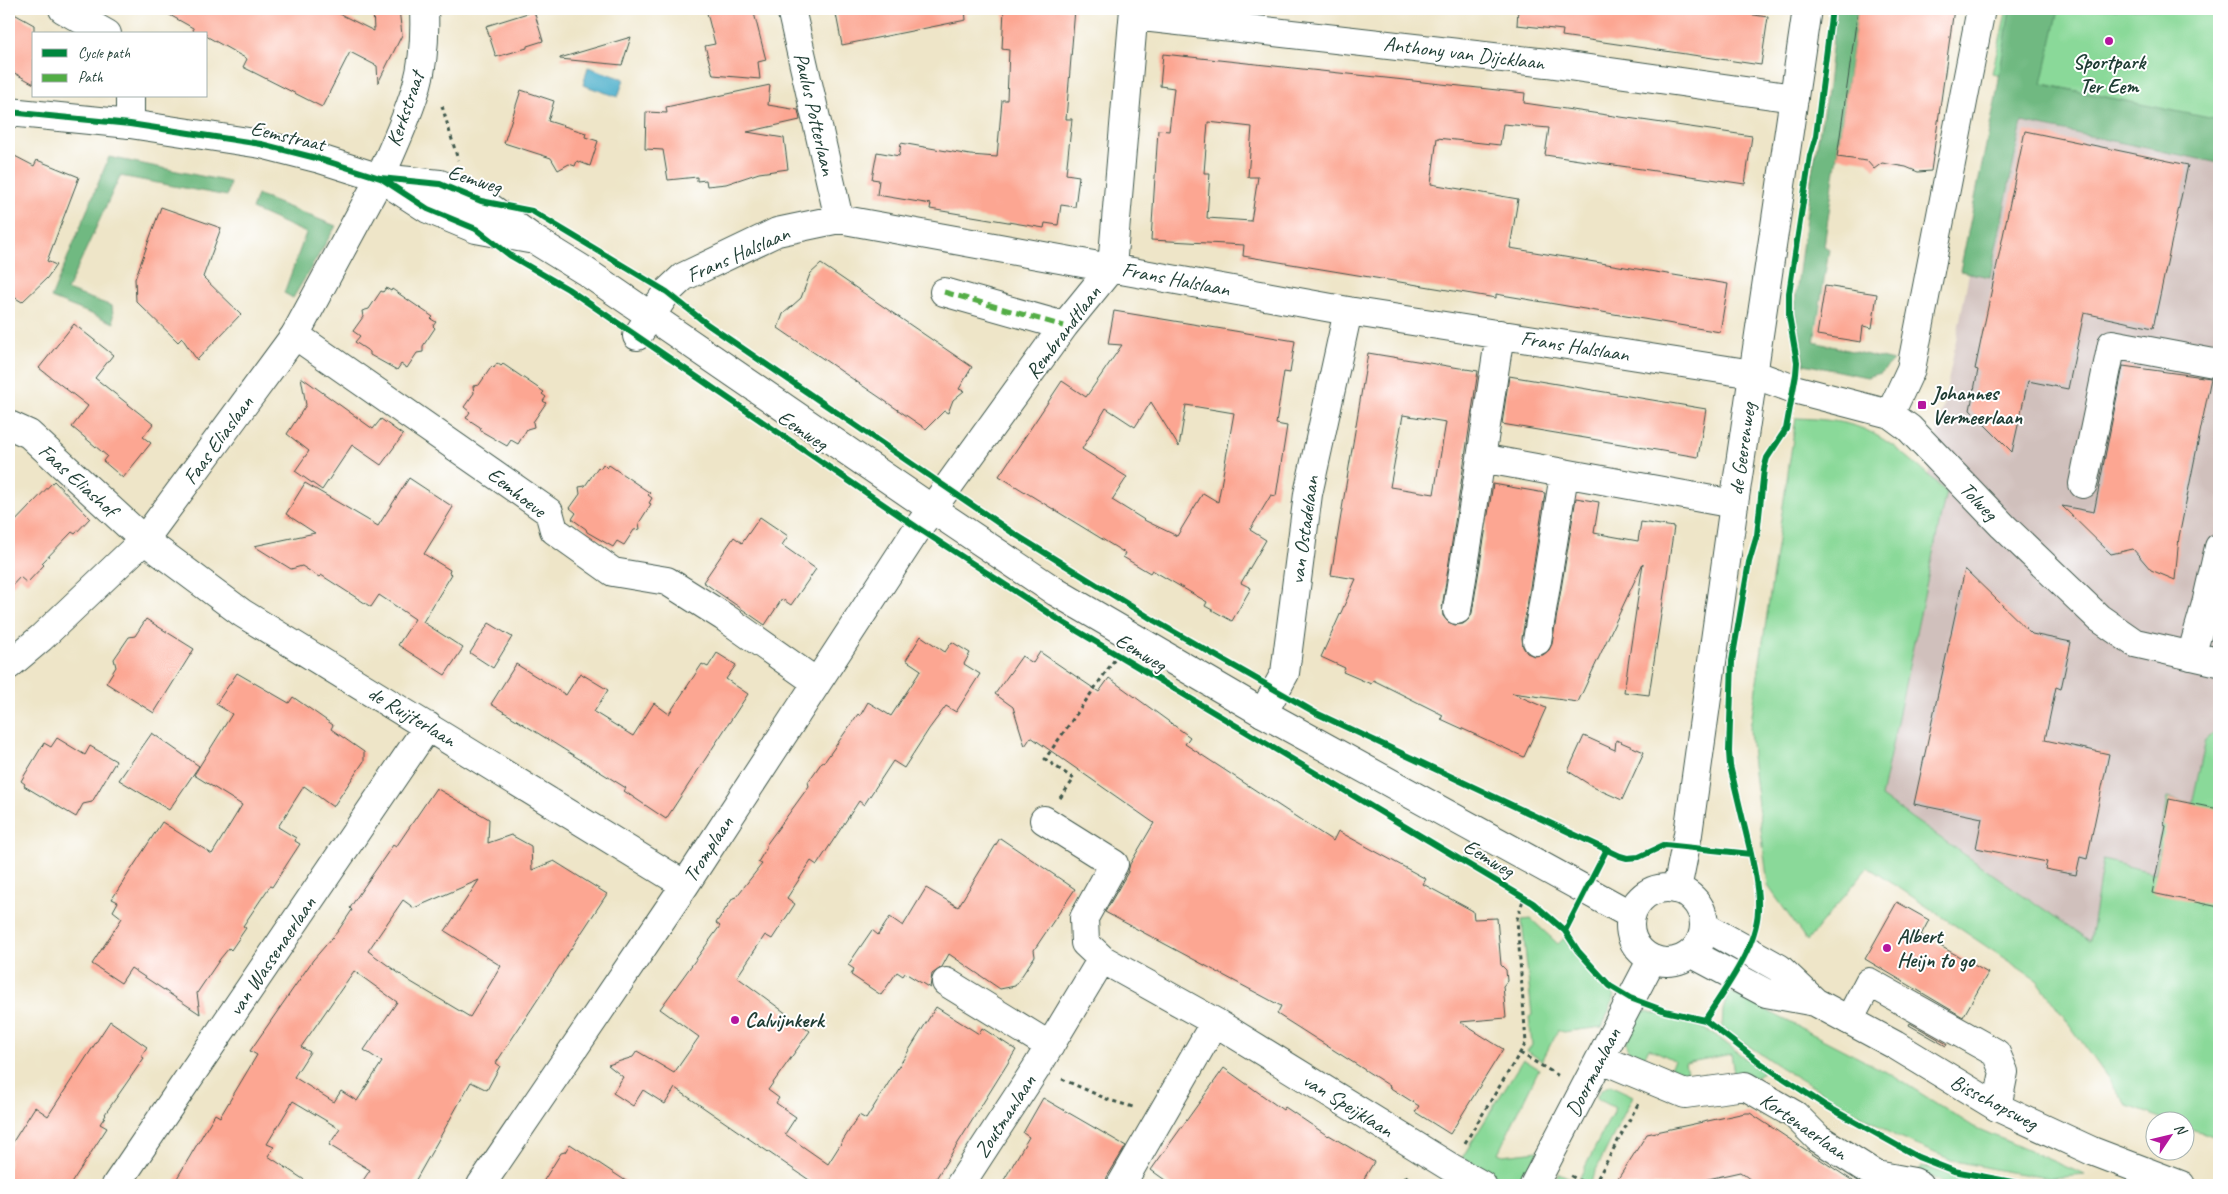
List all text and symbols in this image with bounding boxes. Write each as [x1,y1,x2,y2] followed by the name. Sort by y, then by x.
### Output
[1382,30,1547,76] street label: Anthony van Dijcklaan
[32,32,208,98] legend
[2103,35,2115,47] marker: Sportpark Ter Eem
[78,44,130,63] text: Cycle path
[2073,49,2147,99] place label: Sportpark Ter Eem
[788,50,842,178] street label: Paulus Potterlaan
[380,65,431,150] street label: Kerkstraat
[78,68,104,87] text: Path
[248,115,330,158] street label: Eemstraat
[445,159,506,200] street label: Eemweg
[683,220,794,288] street label: Frans Halslaan
[1120,256,1233,302] street label: Frans Halslaan
[1019,280,1107,384] street label: Rembrandtlaan
[1519,325,1632,367] street label: Frans Halslaan
[1930,380,2022,430] place label: Johannes Vermeerlaan
[177,390,259,490] street label: Faas Eliaslaan
[1916,399,1928,411] marker: Johannes Vermeerlaan
[1723,400,1762,497] street label: de Geerenweg
[773,404,834,457] street label: Eemweg
[33,438,126,525] street label: Faas Eliashof
[482,461,553,524] street label: Eemhoeve
[1284,474,1325,586] street label: van Ostadelaan
[1954,476,2005,527] street label: Tolweg
[1111,627,1173,678] street label: Eemweg
[363,680,462,753] street label: de Ruijterlaan
[677,811,739,887] street label: Tromplaan
[1459,833,1521,884] street label: Eemweg
[222,891,322,1021] street label: van Wassenaerlaan
[1897,923,1976,973] place label: Albert Heijn to go
[1881,942,1893,954] marker: Albert Heijn to go
[745,1007,826,1033] place label: Calvijnkerk
[729,1014,741,1026] marker: Calvijnkerk
[1560,1023,1627,1121] street label: Doormanlaan
[1298,1067,1399,1143] street label: van Speijklaan
[1946,1068,2043,1136] street label: Bisschopsweg
[969,1069,1042,1162] street label: Zoutmanlaan
[1755,1086,1854,1166] street label: Kortenaerlaan
[2146,1112,2196,1162] north arrow
[2171,1120,2191,1139] text: N

